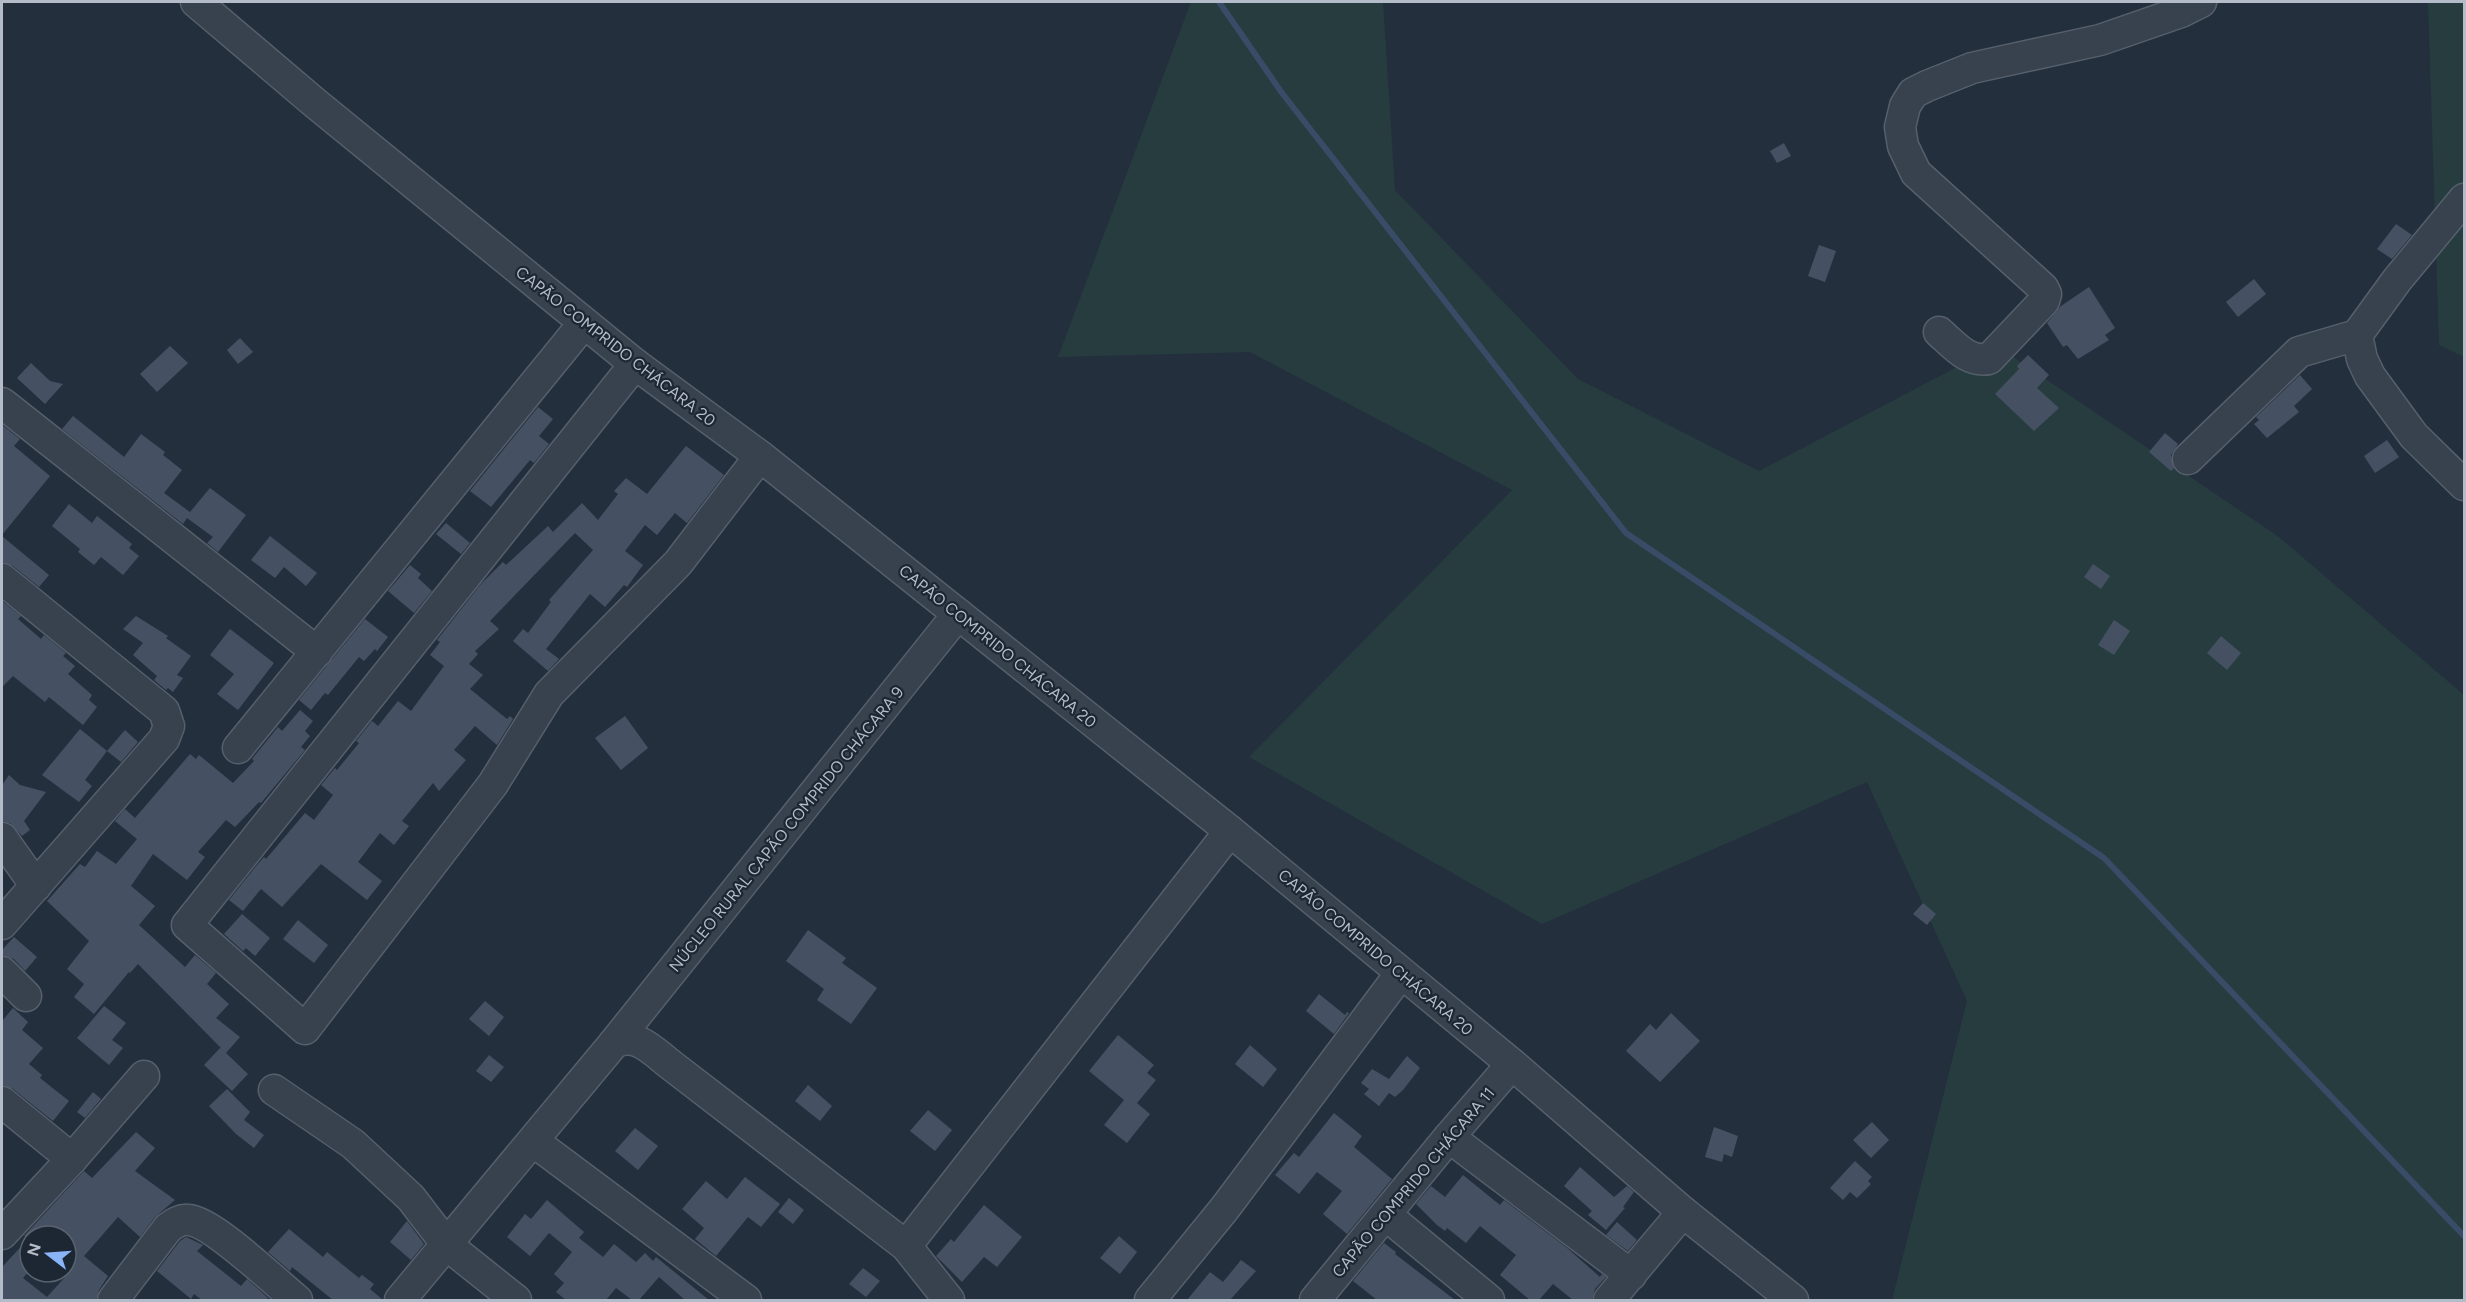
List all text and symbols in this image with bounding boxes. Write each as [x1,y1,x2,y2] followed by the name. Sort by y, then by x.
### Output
[512,263,719,430] street label: CAPÃO COMPRIDO CHÁCARA 20
[895,561,1100,732] street label: CAPÃO COMPRIDO CHÁCARA 20
[665,683,908,976] street label: NÚCLEO RURAL CAPÃO COMPRIDO CHÁCARA 9
[1275,865,1477,1039] street label: CAPÃO COMPRIDO CHÁCARA 20
[1328,1083,1498,1281] street label: CAPÃO COMPRIDO CHÁCARA 11
[18,1224,78,1284] north arrow
[23,1241,45,1258] text: N

